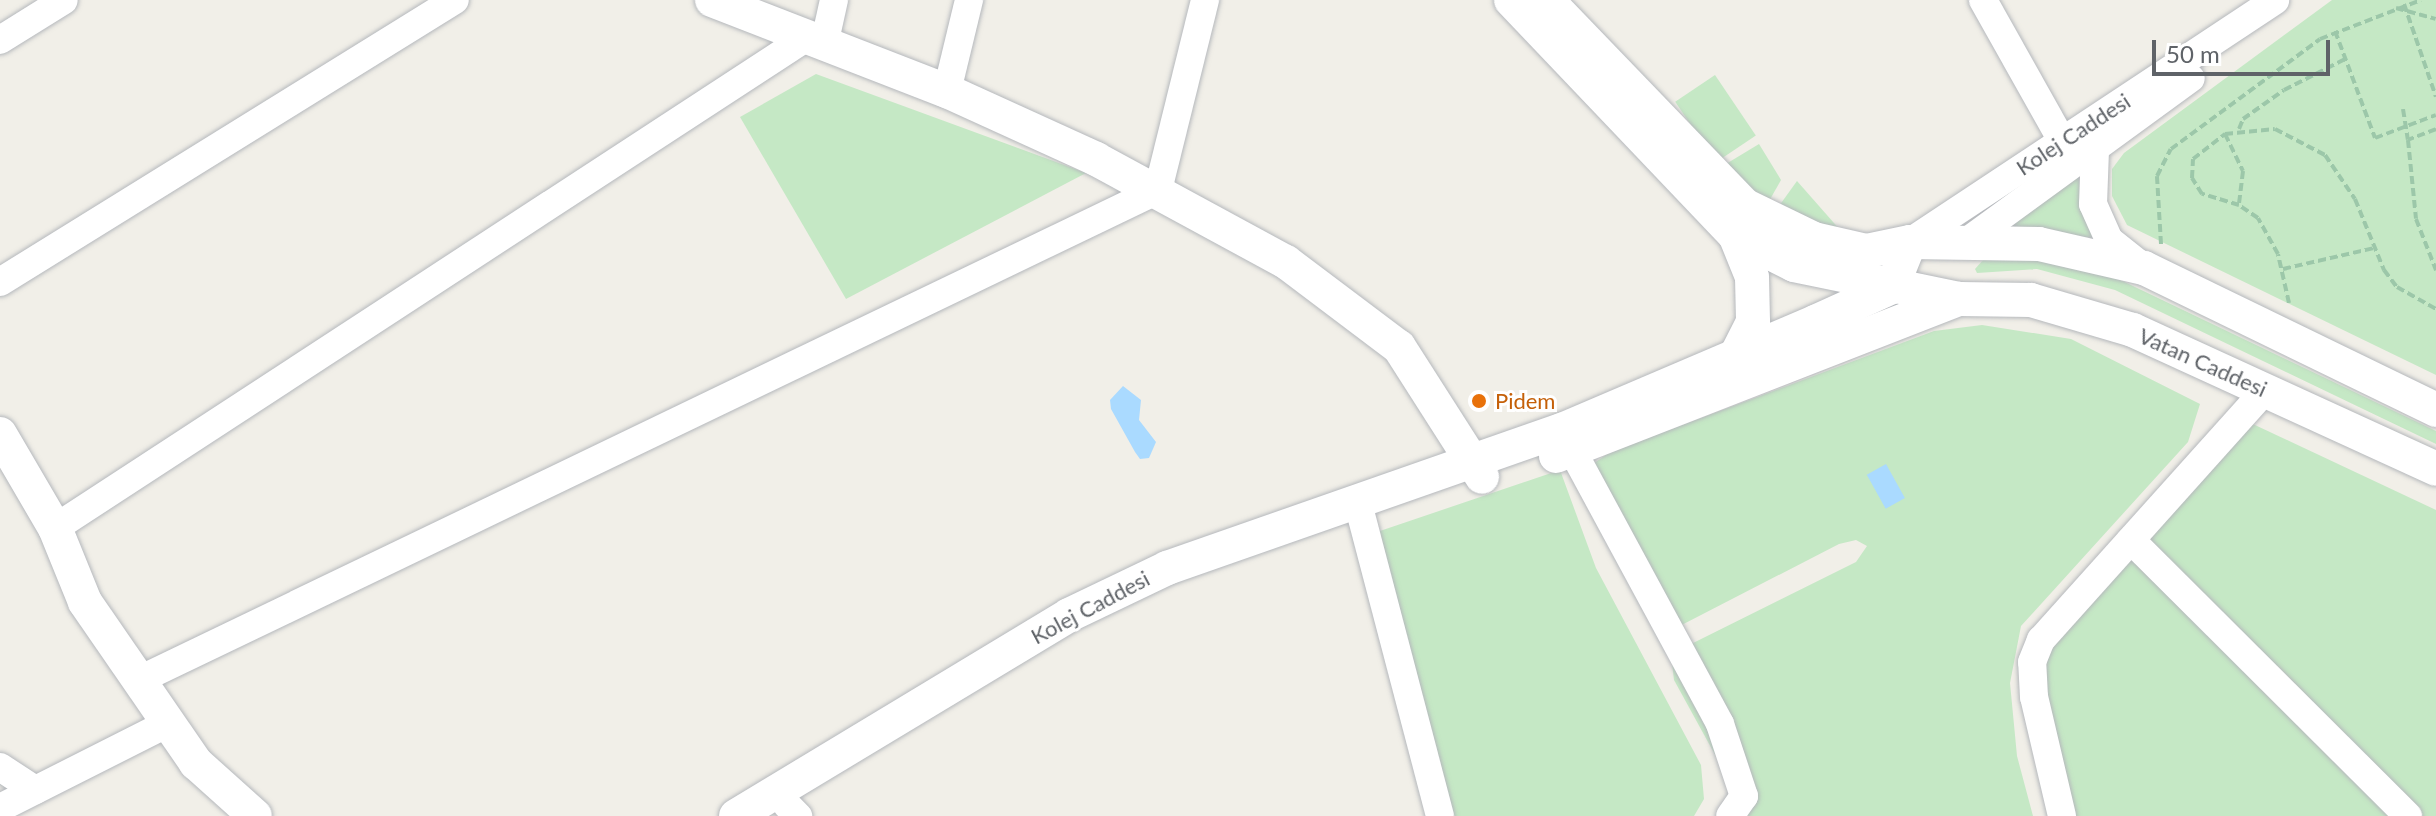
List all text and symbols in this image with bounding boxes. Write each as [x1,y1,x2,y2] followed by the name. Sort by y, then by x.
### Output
[2156,24,2334,74] scale bar
[2166,39,2220,68] text: 50 m
[2011,87,2135,181] street label: Kolej Caddesi
[2135,322,2271,402] street label: Vatan Caddesi
[1495,388,1555,414] place label: Pidem
[1470,392,1488,410] marker: Pidem
[1026,565,1154,649] street label: Kolej Caddesi

